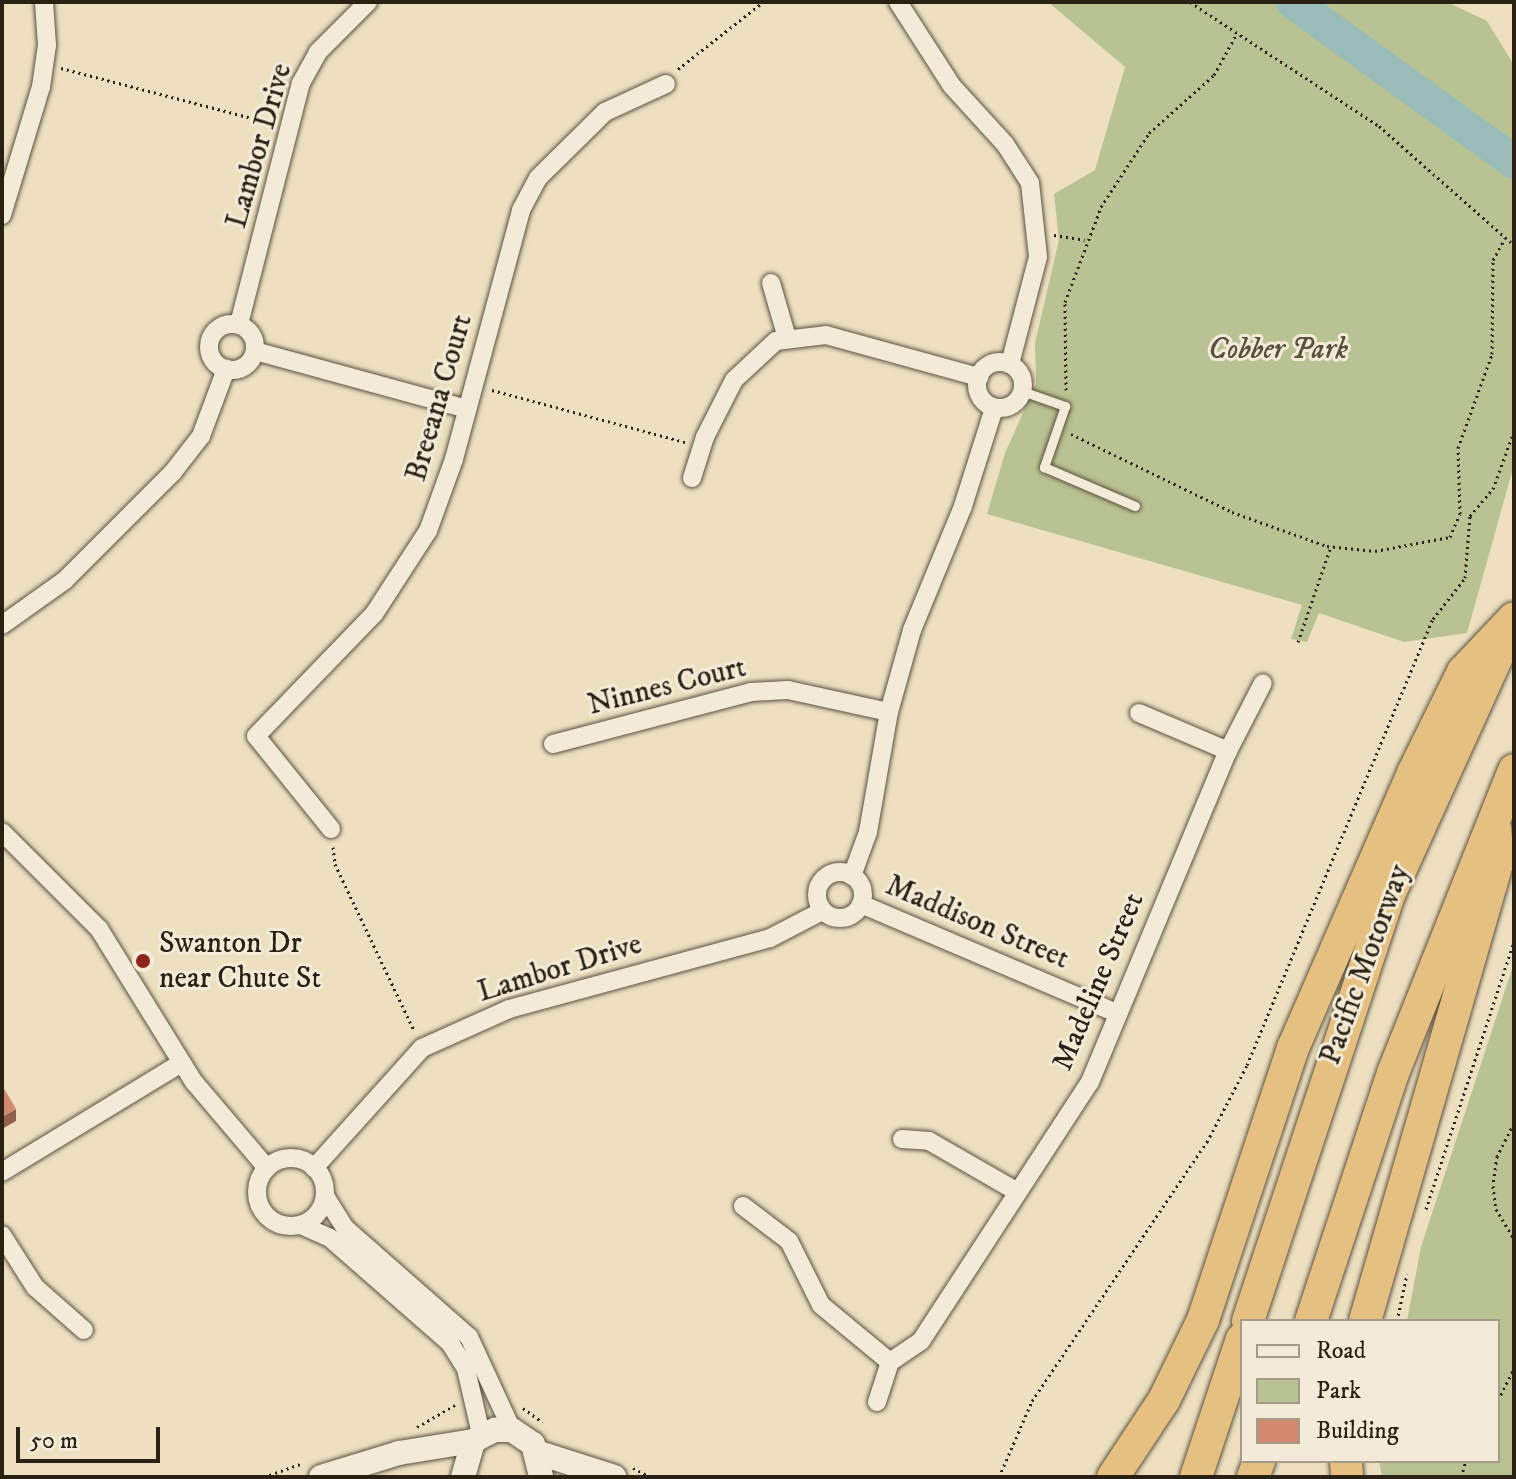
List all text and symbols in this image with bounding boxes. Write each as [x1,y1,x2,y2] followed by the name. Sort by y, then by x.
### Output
[219,59,301,233] street label: Lambor Drive
[399,310,481,486] street label: Breeana Court
[1208,332,1348,368] park label: Cobber Park
[584,650,750,724] street label: Ninnes Court
[1313,860,1419,1070] street label: Pacific Motorway
[880,868,1074,978] street label: Maddison Street
[1045,888,1153,1076] street label: Madeline Street
[159,926,321,996] place label: Swanton Dr near Chute St
[474,927,646,1011] street label: Lambor Drive
[134,952,152,970] marker: Swanton Dr near Chute St
[1240,1319,1500,1463] legend
[1316,1336,1366,1366] text: Road
[1316,1376,1361,1406] text: Park
[20,1411,164,1461] scale bar
[1316,1416,1399,1446] text: Building
[30,1426,78,1456] text: 50 m

